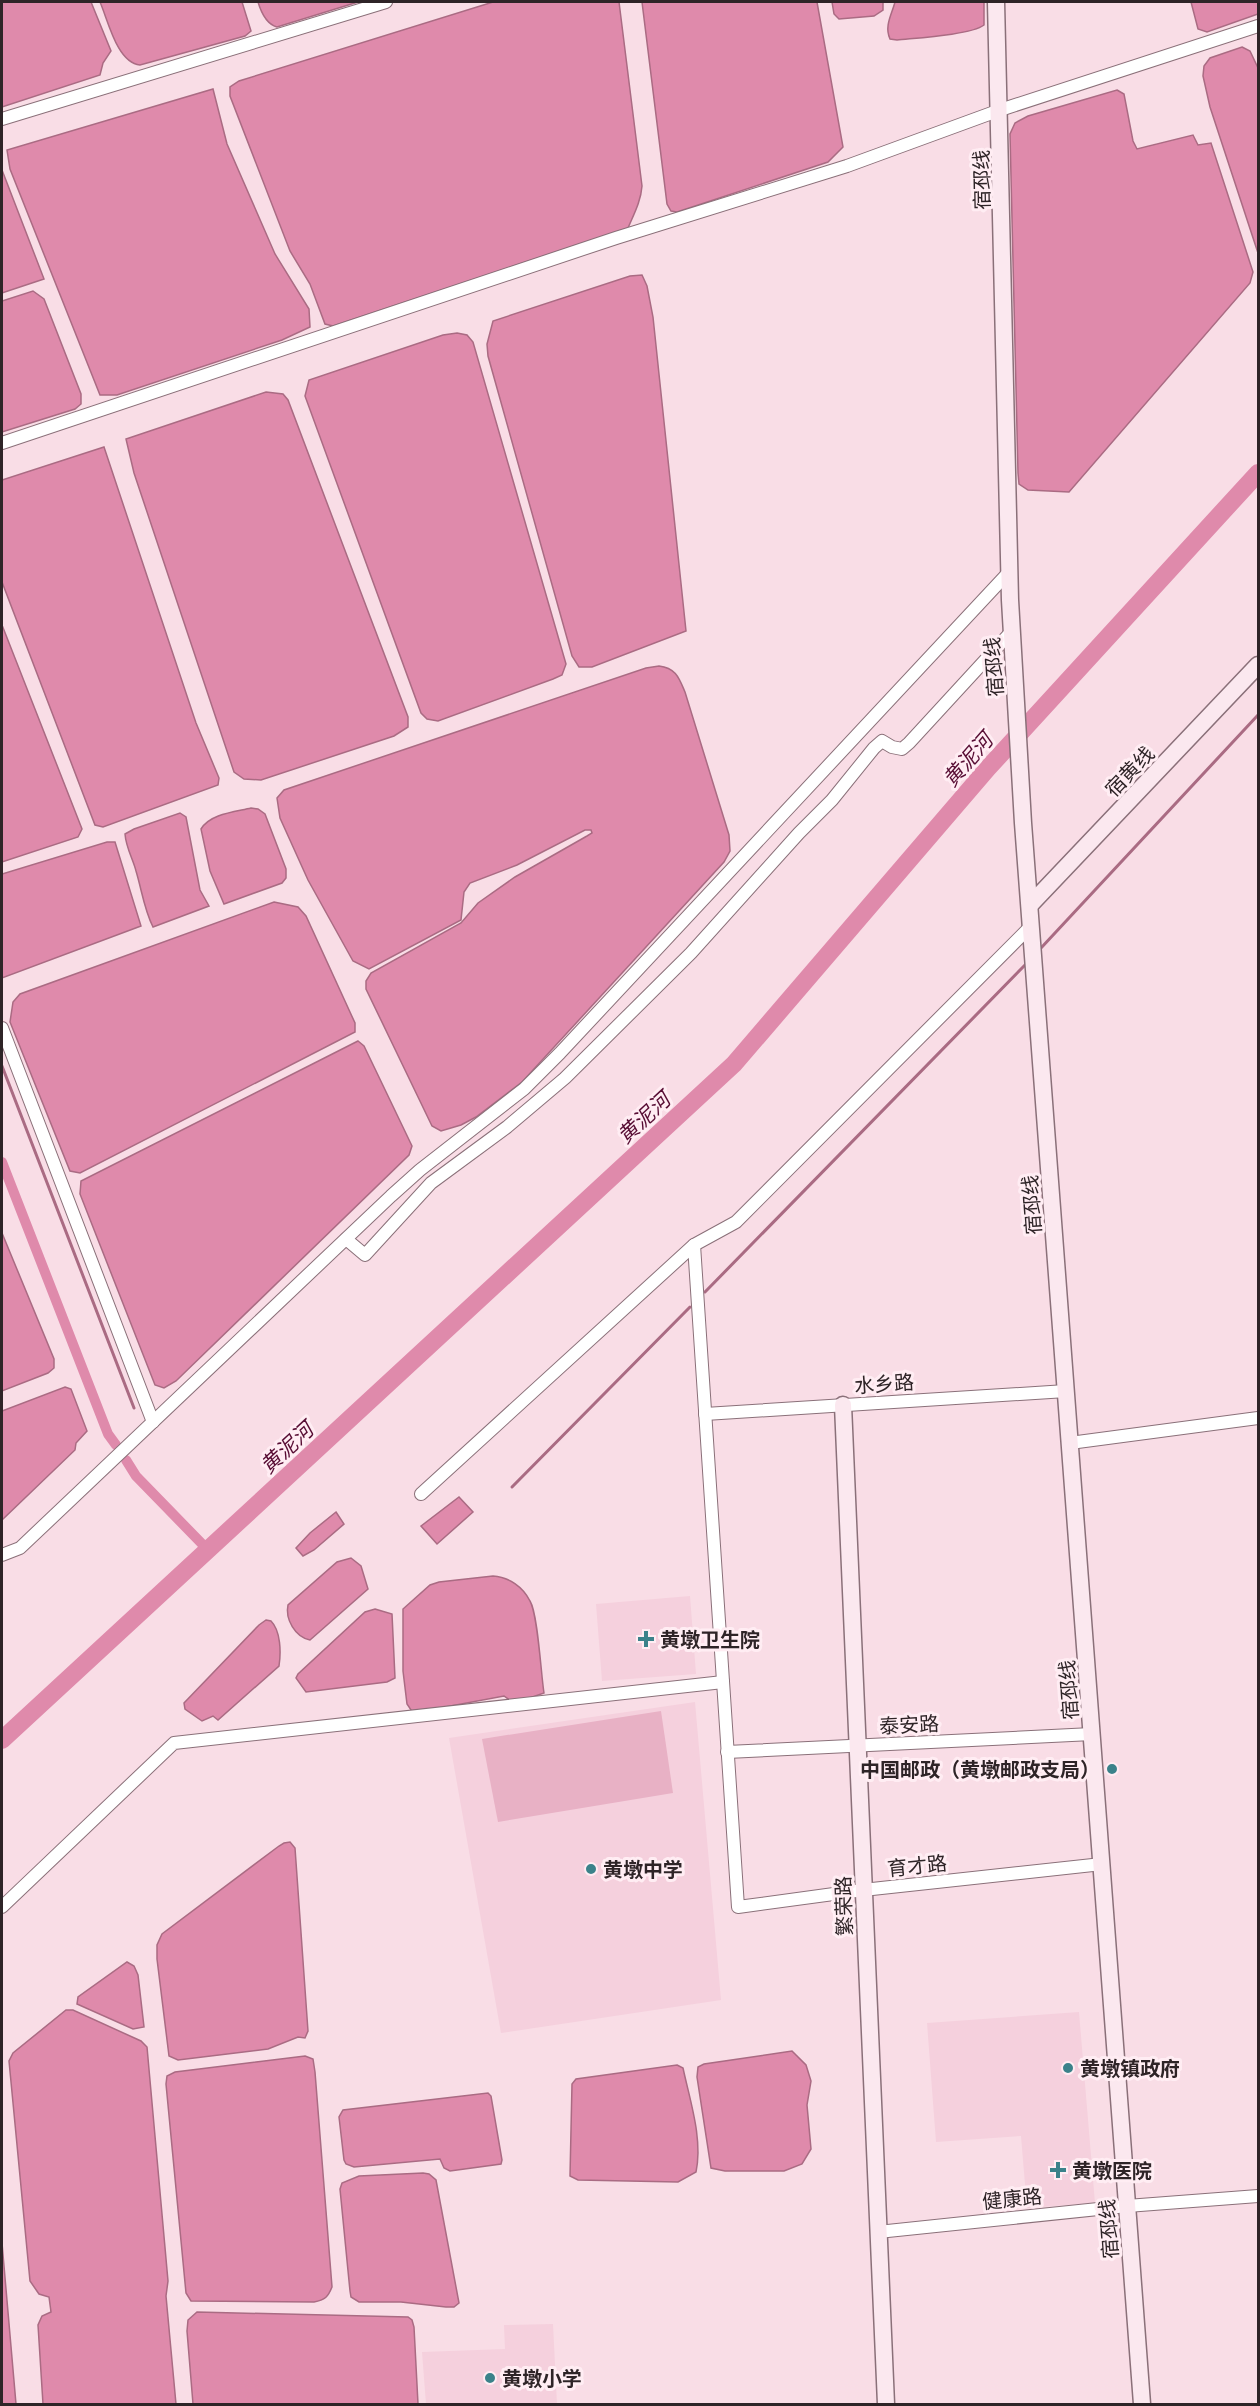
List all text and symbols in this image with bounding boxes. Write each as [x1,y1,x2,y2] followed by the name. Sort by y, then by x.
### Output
[968,150,994,210] street label: 宿邳线
[979,636,1007,698] street label: 宿邳线
[937,724,1000,791] water label: 黄泥河
[1100,741,1158,801] street label: 宿黄线
[611,1084,677,1148] water label: 黄泥河
[1017,1174,1045,1236] street label: 宿邳线
[853,1369,915,1397] street label: 水乡路
[254,1414,320,1478] water label: 黄泥河
[660,1627,760,1651] place label: 黄墩卫生院
[637,1630,655,1648] marker: 黄墩卫生院
[1054,1659,1082,1721] street label: 宿邳线
[878,1710,940,1738] street label: 泰安路
[860,1757,1100,1781] place label: 中国邮政（黄墩邮政支局）
[1105,1762,1119,1776] marker: 中国邮政（黄墩邮政支局）
[886,1850,948,1880] street label: 育才路
[603,1857,683,1881] place label: 黄墩中学
[584,1862,598,1876] marker: 黄墩中学
[830,1876,856,1936] street label: 繁荣路
[1080,2056,1180,2080] place label: 黄墩镇政府
[1061,2061,1075,2075] marker: 黄墩镇政府
[1072,2158,1152,2182] place label: 黄墩医院
[1049,2161,1067,2179] marker: 黄墩医院
[981,2183,1043,2213] street label: 健康路
[1094,2198,1122,2260] street label: 宿邳线
[502,2366,582,2390] place label: 黄墩小学
[483,2371,497,2385] marker: 黄墩小学

